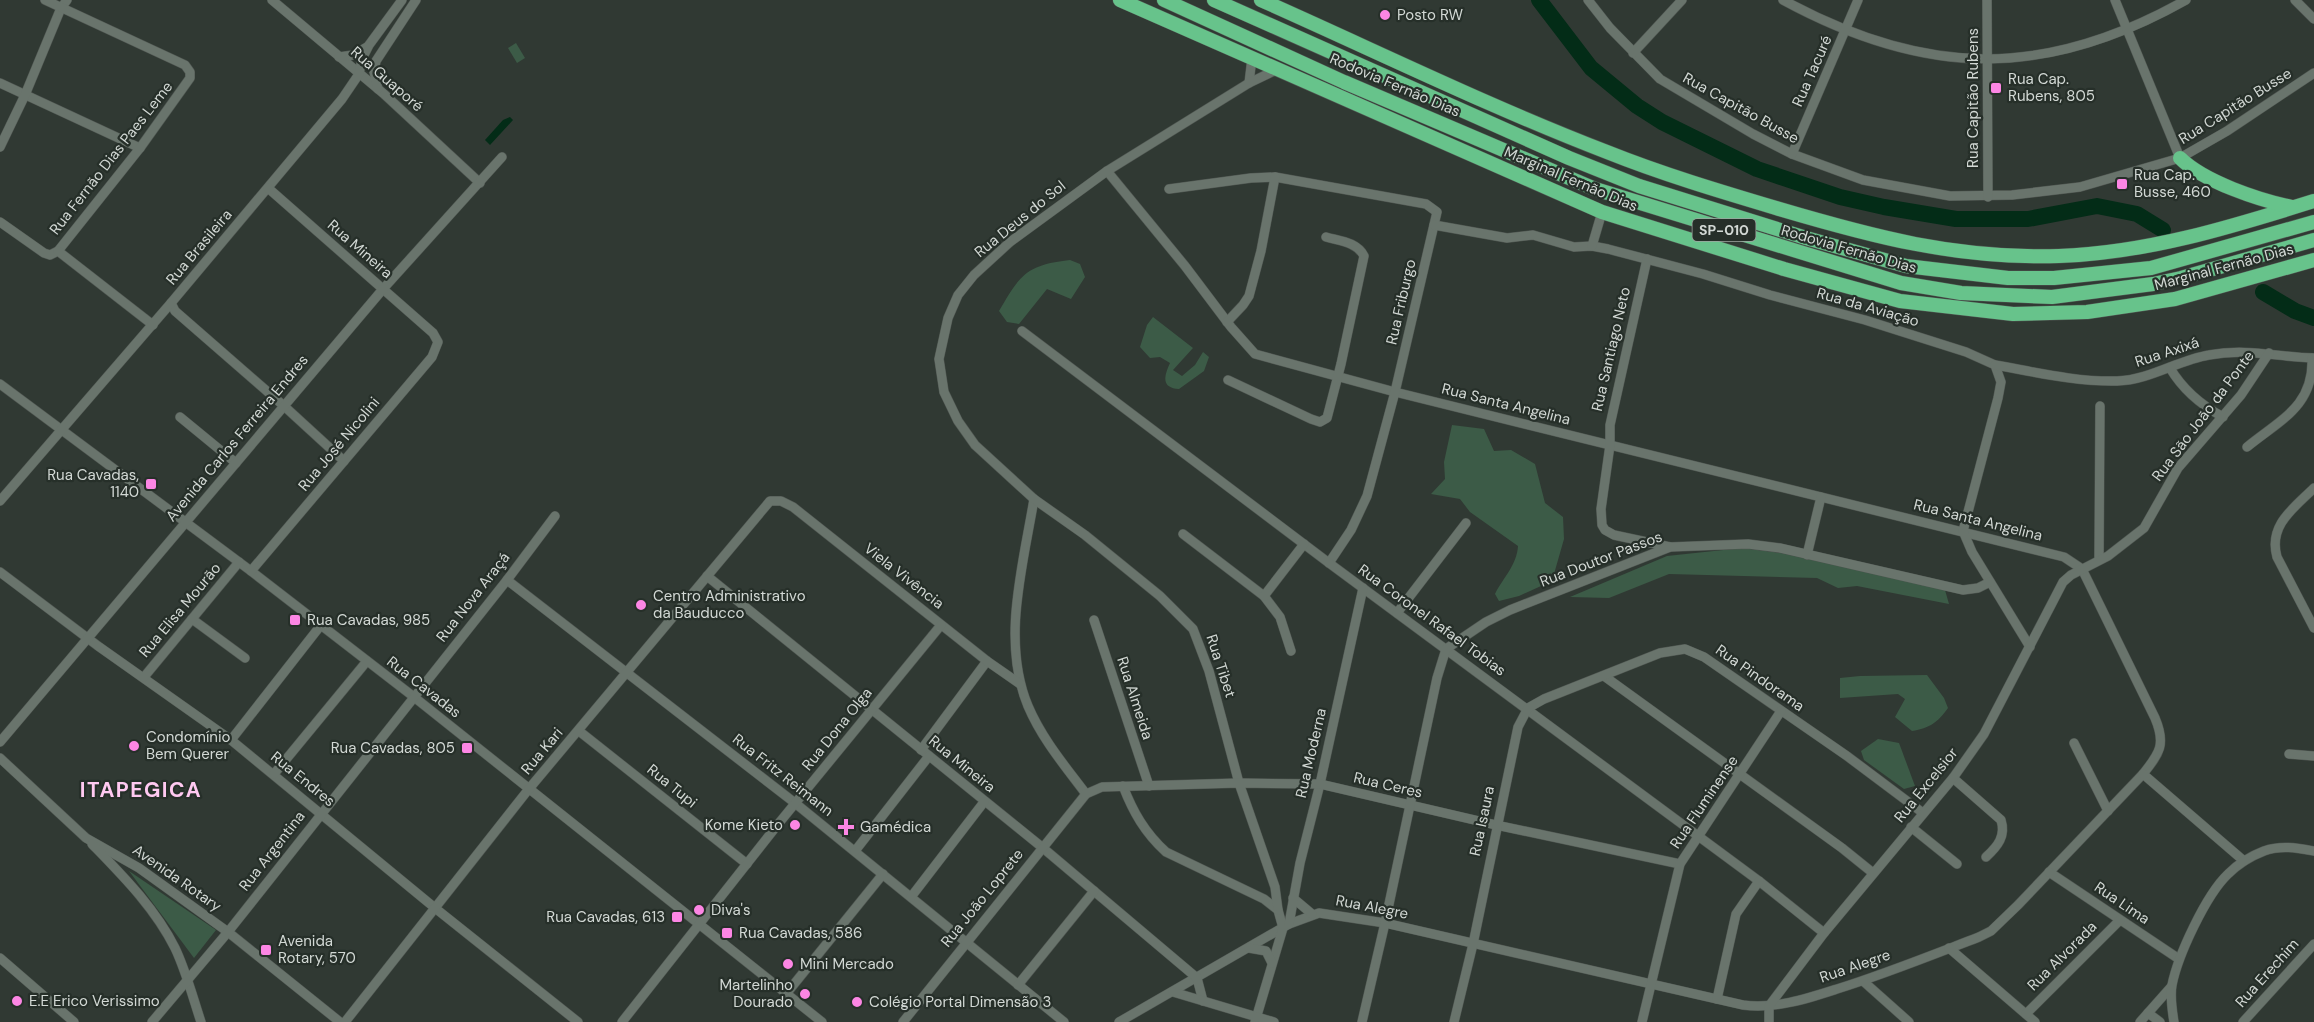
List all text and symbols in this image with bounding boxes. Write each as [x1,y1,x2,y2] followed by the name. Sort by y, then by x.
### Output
[1397,5,1464,25] place label: Posto RW
[1378,8,1392,22] marker: Posto RW
[1963,28,1983,168] street label: Rua Capitão Rubens
[1787,32,1837,110] street label: Rua Tacuré
[347,42,427,116] street label: Rua Guaporé
[1327,48,1463,122] street label: Rodovia Fernão Dias
[2175,63,2295,149] street label: Rua Capitão Busse
[1679,68,1803,148] street label: Rua Capitão Busse
[2008,69,2095,106] place label: Rua Cap. Rubens, 805
[45,77,177,239] street label: Rua Fernão Dias Paes Leme
[1989,81,2003,95] marker: Rua Cap. Rubens, 805
[1501,142,1641,216] street label: Marginal Fernão Dias
[2134,165,2211,202] place label: Rua Cap. Busse, 460
[970,176,1070,262] street label: Rua Deus do Sol
[2115,177,2129,191] marker: Rua Cap. Busse, 460
[162,205,236,289] street label: Rua Brasileira
[323,215,397,283] street label: Rua Mineira
[1692,219,1756,241] road number: SP-010
[1779,220,1919,278] street label: Rodovia Fernão Dias
[2152,239,2296,295] street label: Marginal Fernão Dias
[1381,257,1421,347] street label: Rua Friburgo
[1814,283,1922,331] street label: Rua da Aviação
[1587,285,1635,413] street label: Rua Santiago Neto
[2132,332,2202,372] street label: Rua Axixá
[2147,347,2259,485] street label: Rua São João da Ponte
[161,350,313,526] street label: Avenida Carlos Ferreira Endres
[1440,378,1572,430] street label: Rua Santa Angelina
[294,393,384,495] street label: Rua José Nicolini
[47,465,139,502] place label: Rua Cavadas, 1140
[144,477,158,491] marker: Rua Cavadas, 1140
[1912,494,2044,546] street label: Rua Santa Angelina
[1537,526,1665,592] street label: Rua Doutor Passos
[860,538,948,614] street label: Viela Vivência
[432,548,514,646] street label: Rua Nova Araçá
[135,559,225,661] street label: Rua Elisa Mourão
[1354,560,1510,680] street label: Rua Coronel Rafael Tobias
[653,586,806,623] place label: Centro Administrativo da Bauducco
[634,598,648,612] marker: Centro Administrativo da Bauducco
[307,610,430,630] place label: Rua Cavadas, 985
[288,613,302,627] marker: Rua Cavadas, 985
[1201,632,1241,700] street label: Rua Tibet
[1712,640,1808,716] street label: Rua Pindorama
[383,652,465,722] street label: Rua Cavadas
[1112,654,1158,742] street label: Rua Almeida
[797,683,877,775] street label: Rua Dona Olga
[1291,706,1331,800] street label: Rua Moderna
[517,723,567,779] street label: Rua Kari
[146,727,230,764] place label: Condomínio Bem Querer
[728,729,838,821] street label: Rua Fritz Reimann
[924,731,1000,797] street label: Rua Mineira
[331,738,455,758] place label: Rua Cavadas, 805
[127,739,141,753] marker: Condomínio Bem Querer
[460,741,474,755] marker: Rua Cavadas, 805
[1890,743,1963,827] street label: Rua Excelsior
[267,747,339,811] street label: Rua Endres
[1665,751,1743,853] street label: Rua Fluminense
[643,760,701,812] street label: Rua Tupi
[1352,767,1424,803] street label: Rua Ceres
[80,776,202,804] district label: ITAPEGICA
[1465,784,1499,858] street label: Rua Isaura
[234,807,310,895] street label: Rua Argentina
[705,815,783,835] place label: Kome Kieto
[860,817,931,837] place label: Gamédica
[788,818,802,832] marker: Kome Kieto
[837,818,855,836] marker: Gamédica
[129,840,226,916] street label: Avenida Rotary
[936,845,1028,951] street label: Rua João Loprete
[2090,877,2154,929] street label: Rua Lima
[1334,890,1410,924] street label: Rua Alegre
[711,900,751,920] place label: Diva's
[692,903,706,917] marker: Diva's
[546,907,665,927] place label: Rua Cavadas, 613
[670,910,684,924] marker: Rua Cavadas, 613
[2023,917,2101,995] street label: Rua Alvorada
[739,923,862,943] place label: Rua Cavadas, 586
[720,926,734,940] marker: Rua Cavadas, 586
[278,931,356,968] place label: Avenida Rotary, 570
[2231,934,2303,1012] street label: Rua Erechim
[259,943,273,957] marker: Avenida Rotary, 570
[1817,945,1893,987] street label: Rua Alegre
[800,954,894,974] place label: Mini Mercado
[781,957,795,971] marker: Mini Mercado
[719,975,793,1012] place label: Martelinho Dourado
[798,987,812,1001] marker: Martelinho Dourado
[29,991,160,1011] place label: E.E Erico Verissimo
[869,992,1051,1012] place label: Colégio Portal Dimensão 3
[10,994,24,1008] marker: E.E Erico Verissimo
[850,995,864,1009] marker: Colégio Portal Dimensão 3

